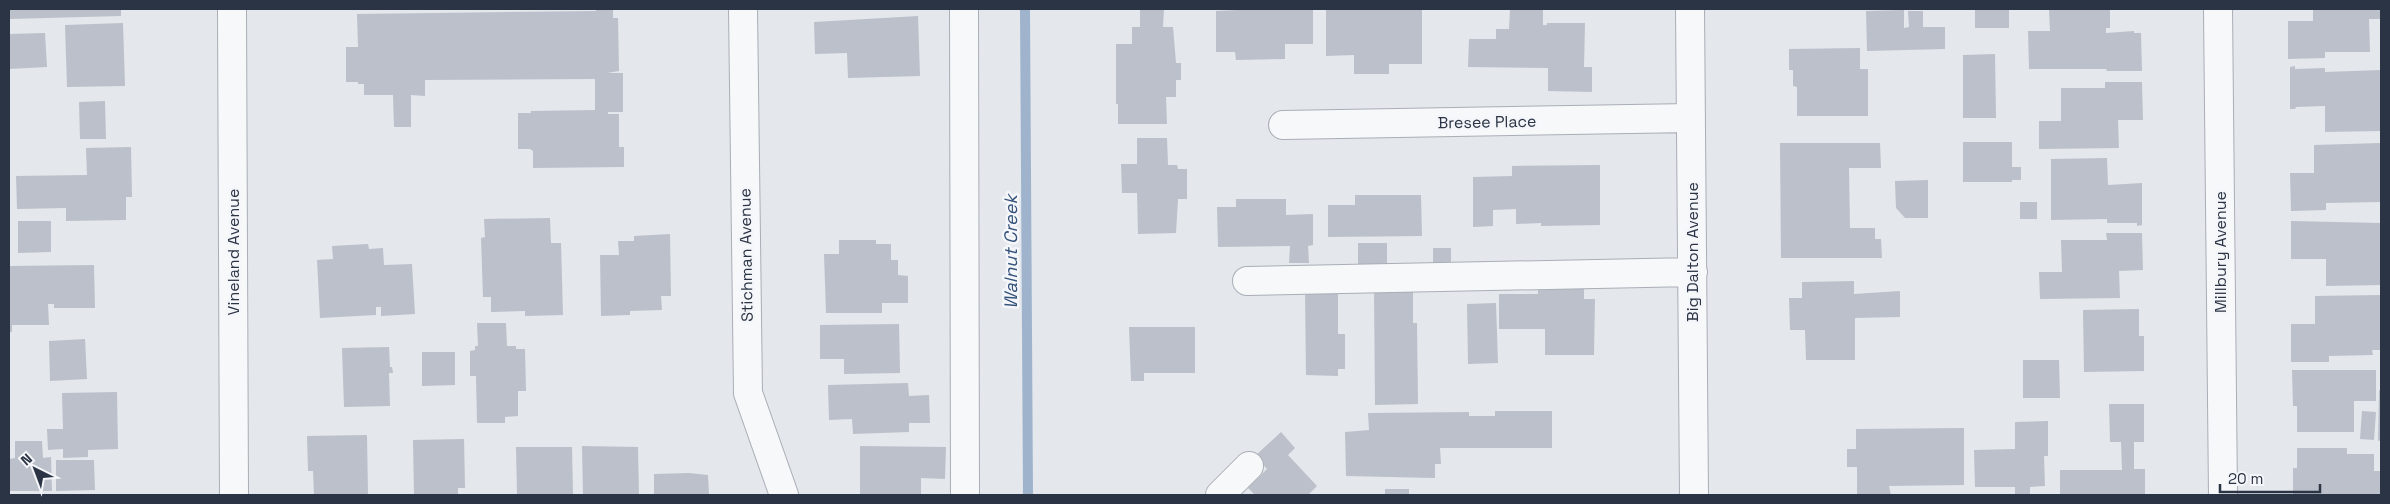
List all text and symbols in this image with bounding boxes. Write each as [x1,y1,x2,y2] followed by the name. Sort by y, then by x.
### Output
[1437,111,1537,133] street label: Bresee Place
[1682,182,1703,322] street label: Big Dalton Avenue
[734,188,758,322] street label: Stichman Avenue
[223,189,244,315] street label: Vineland Avenue
[2210,191,2231,313] street label: Millbury Avenue
[999,193,1022,309] water label: Walnut Creek
[10,444,60,494] north arrow
[17,450,36,469] text: N
[2220,462,2320,494] scale bar
[2228,469,2263,488] text: 20 m

